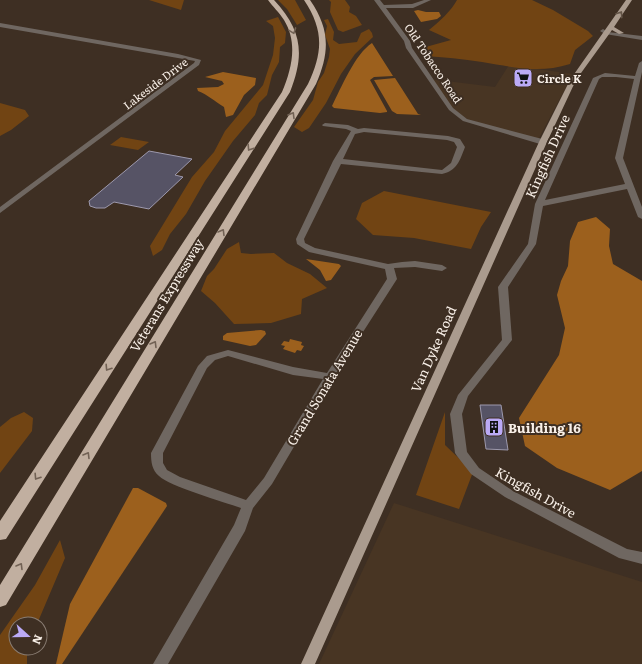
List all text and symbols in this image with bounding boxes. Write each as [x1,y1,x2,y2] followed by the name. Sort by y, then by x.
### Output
[615,11,622,18] one-way arrow
[401,20,467,106] street label: Old Tobacco Road
[288,28,296,35] one-way arrow
[119,53,191,113] street label: Lakeside Drive
[512,67,534,89] supermarket icon: Circle K
[537,70,582,86] place label: Circle K
[520,111,574,201] street label: Kingfish Drive
[288,112,295,119] one-way arrow
[247,144,255,151] one-way arrow
[217,229,224,236] one-way arrow
[125,234,208,355] street label: Veterans Expressway
[406,303,460,395] street label: Van Dyke Road
[282,325,366,449] street label: Grand Sonata Avenue
[150,341,157,348] one-way arrow
[105,364,112,371] one-way arrow
[483,416,505,438] building icon: Building 16
[508,418,581,437] place label: Building 16
[82,452,90,459] one-way arrow
[492,462,580,522] street label: Kingfish Drive
[34,473,42,480] one-way arrow
[15,563,22,570] one-way arrow
[8,616,48,656] north arrow
[29,633,47,647] text: N

